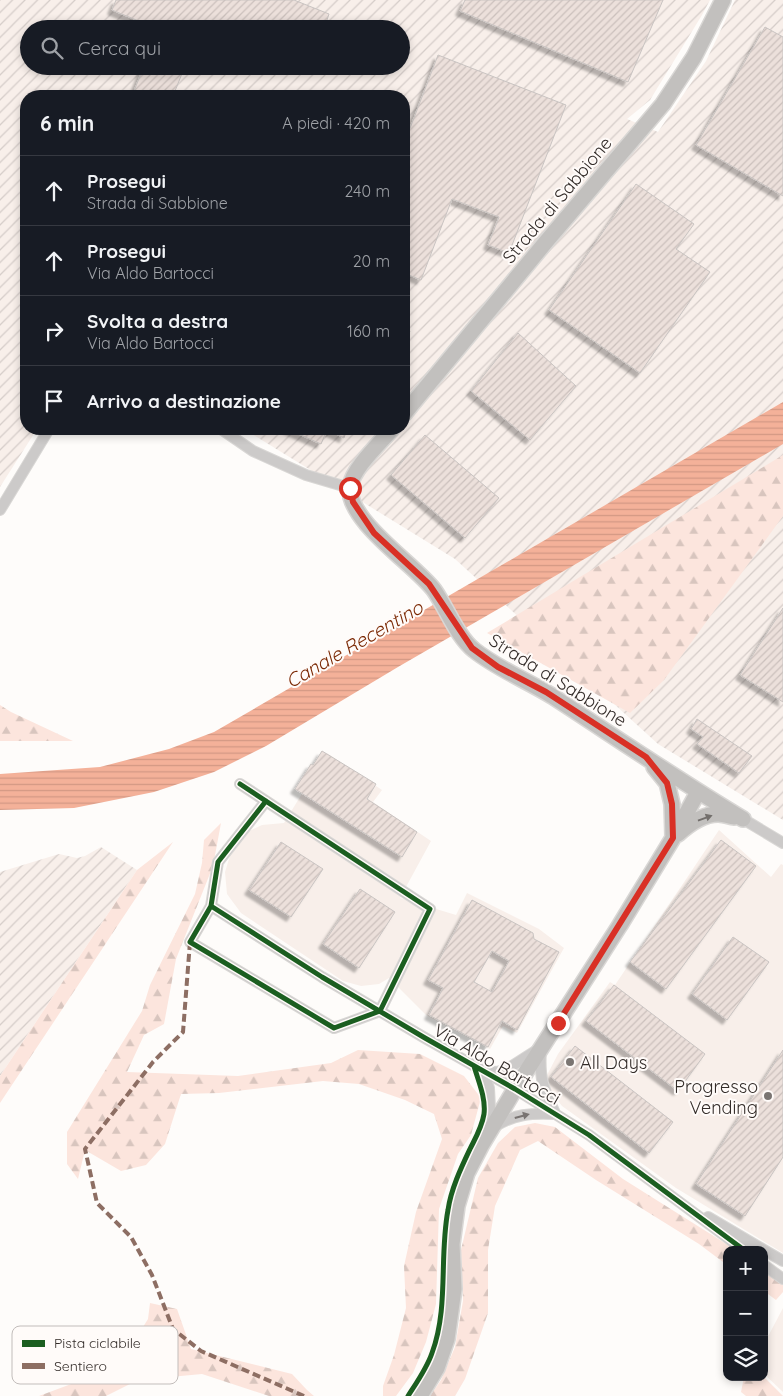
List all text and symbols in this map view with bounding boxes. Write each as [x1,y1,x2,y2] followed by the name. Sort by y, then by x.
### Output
[20,20,410,75] search box
[38,34,66,62] icon: search
[78,36,161,60] text: Cerca qui
[40,110,94,136] text: 6 min
[282,113,390,133] text: A piedi · 420 m
[497,132,617,268] street label: Strada di Sabbione
[87,169,166,193] text: Prosegui
[40,177,68,205] icon: ahead
[344,181,390,201] text: 240 m
[87,193,228,213] text: Strada di Sabbione
[87,239,166,263] text: Prosegui
[40,247,68,275] icon: ahead
[353,251,390,271] text: 20 m
[87,263,214,283] text: Via Aldo Bartocci
[87,309,228,333] text: Svolta a destra
[40,317,68,345] icon: right
[347,321,390,341] text: 160 m
[87,333,214,353] text: Via Aldo Bartocci
[40,387,68,415] icon: arrive
[87,389,281,413] text: Arrivo a destinazione
[339,477,362,500] route start
[281,594,428,693] water label: Canale Recentino
[485,628,631,732] street label: Strada di Sabbione
[698,814,713,822] one-way arrow
[547,1012,570,1035] route end
[429,1018,565,1110] street label: Via Aldo Bartocci
[580,1051,647,1074] place label: All Days
[564,1056,576,1068] marker: All Days
[674,1075,758,1119] place label: Progresso Vending
[762,1090,774,1102] marker: Progresso Vending
[514,1111,529,1119] one-way arrow
[723,1246,768,1381] map controls
[723,1246,768,1291] button: +
[723,1291,768,1336] button: −
[12,1326,178,1384] legend
[54,1334,141,1352] text: Pista ciclabile
[723,1336,768,1381] button: layers
[54,1357,107,1375] text: Sentiero

